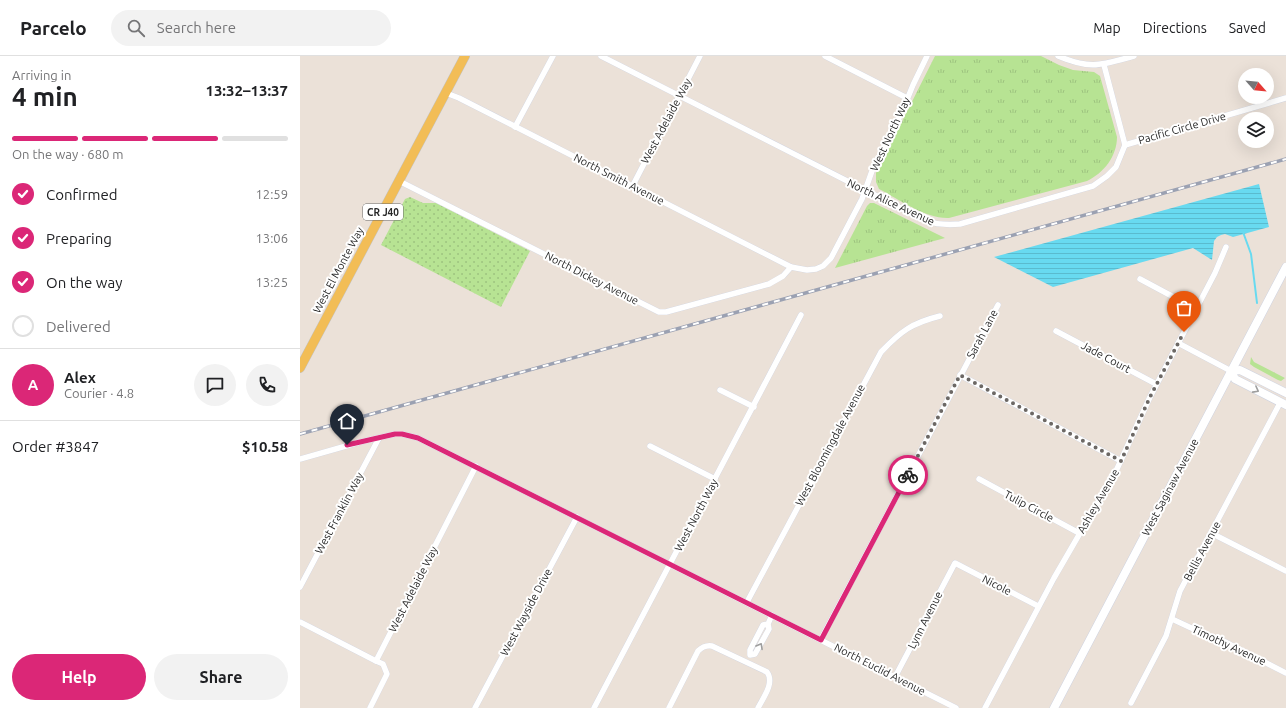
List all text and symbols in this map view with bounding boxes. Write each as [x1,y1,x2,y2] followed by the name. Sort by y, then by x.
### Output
[111,10,391,46] search box
[20,17,87,39] text: Parcelo
[125,17,147,39] icon: search
[157,19,236,36] text: Search here
[1093,20,1121,36] text: Map
[1143,20,1207,36] text: Directions
[1229,20,1266,36] text: Saved
[12,68,71,82] text: Arriving in
[1238,68,1274,104] north arrow
[1238,68,1274,148] map controls
[639,76,694,166] street label: West Adelaide Way
[12,82,78,111] text: 4 min
[205,82,288,99] text: 13:32–13:37
[868,95,913,173] street label: West North Way
[1137,110,1227,146] street label: Pacific Circle Drive
[1238,112,1274,148] button: layers
[12,147,124,161] text: On the way · 680 m
[572,151,666,207] street label: North Smith Avenue
[845,176,937,228] street label: North Alice Avenue
[12,183,34,205] icon: check
[46,186,118,203] text: Confirmed
[255,187,288,201] text: 12:59
[363,204,403,220] road number: CR J40
[310,224,366,315] street label: West El Monte Way
[12,227,34,249] icon: check
[46,230,112,247] text: Preparing
[255,231,288,245] text: 13:06
[543,249,641,307] street label: North Dickey Avenue
[12,271,34,293] icon: check
[46,274,122,291] text: On the way
[255,275,288,289] text: 13:25
[1167,291,1201,332] pin
[1173,297,1195,319] icon: bag
[964,307,1000,361] street label: Sarah Lane
[46,318,111,335] text: Delivered
[1079,339,1133,375] street label: Jade Court
[194,364,236,406] button: chat
[246,364,288,406] button: phone
[64,369,96,386] text: Alex
[28,376,38,393] text: A
[793,382,867,508] street label: West Bloomingdale Avenue
[64,386,134,400] text: Courier · 4.8
[1252,386,1259,393] one-way arrow
[330,404,364,445] pin
[336,410,358,432] icon: home
[1139,436,1201,538] street label: West Saginaw Avenue
[12,438,99,455] text: Order #3847
[242,438,288,455] text: $10.58
[888,455,928,495] courier
[897,464,919,486] icon: bike
[1075,467,1121,535] street label: Ashley Avenue
[313,470,366,556] street label: West Franklin Way
[672,476,720,553] street label: West North Way
[1002,488,1056,524] street label: Tulip Circle
[1181,519,1223,583] street label: Bellis Avenue
[386,544,440,634] street label: West Adelaide Way
[498,566,554,658] street label: West Wayside Drive
[980,573,1014,597] street label: Nicole
[905,589,945,651] street label: Lynn Avenue
[1190,623,1268,667] street label: Timothy Avenue
[832,641,928,697] street label: North Euclid Avenue
[755,643,763,650] one-way arrow
[12,654,146,700] button: Help
[154,654,288,700] button: Share

